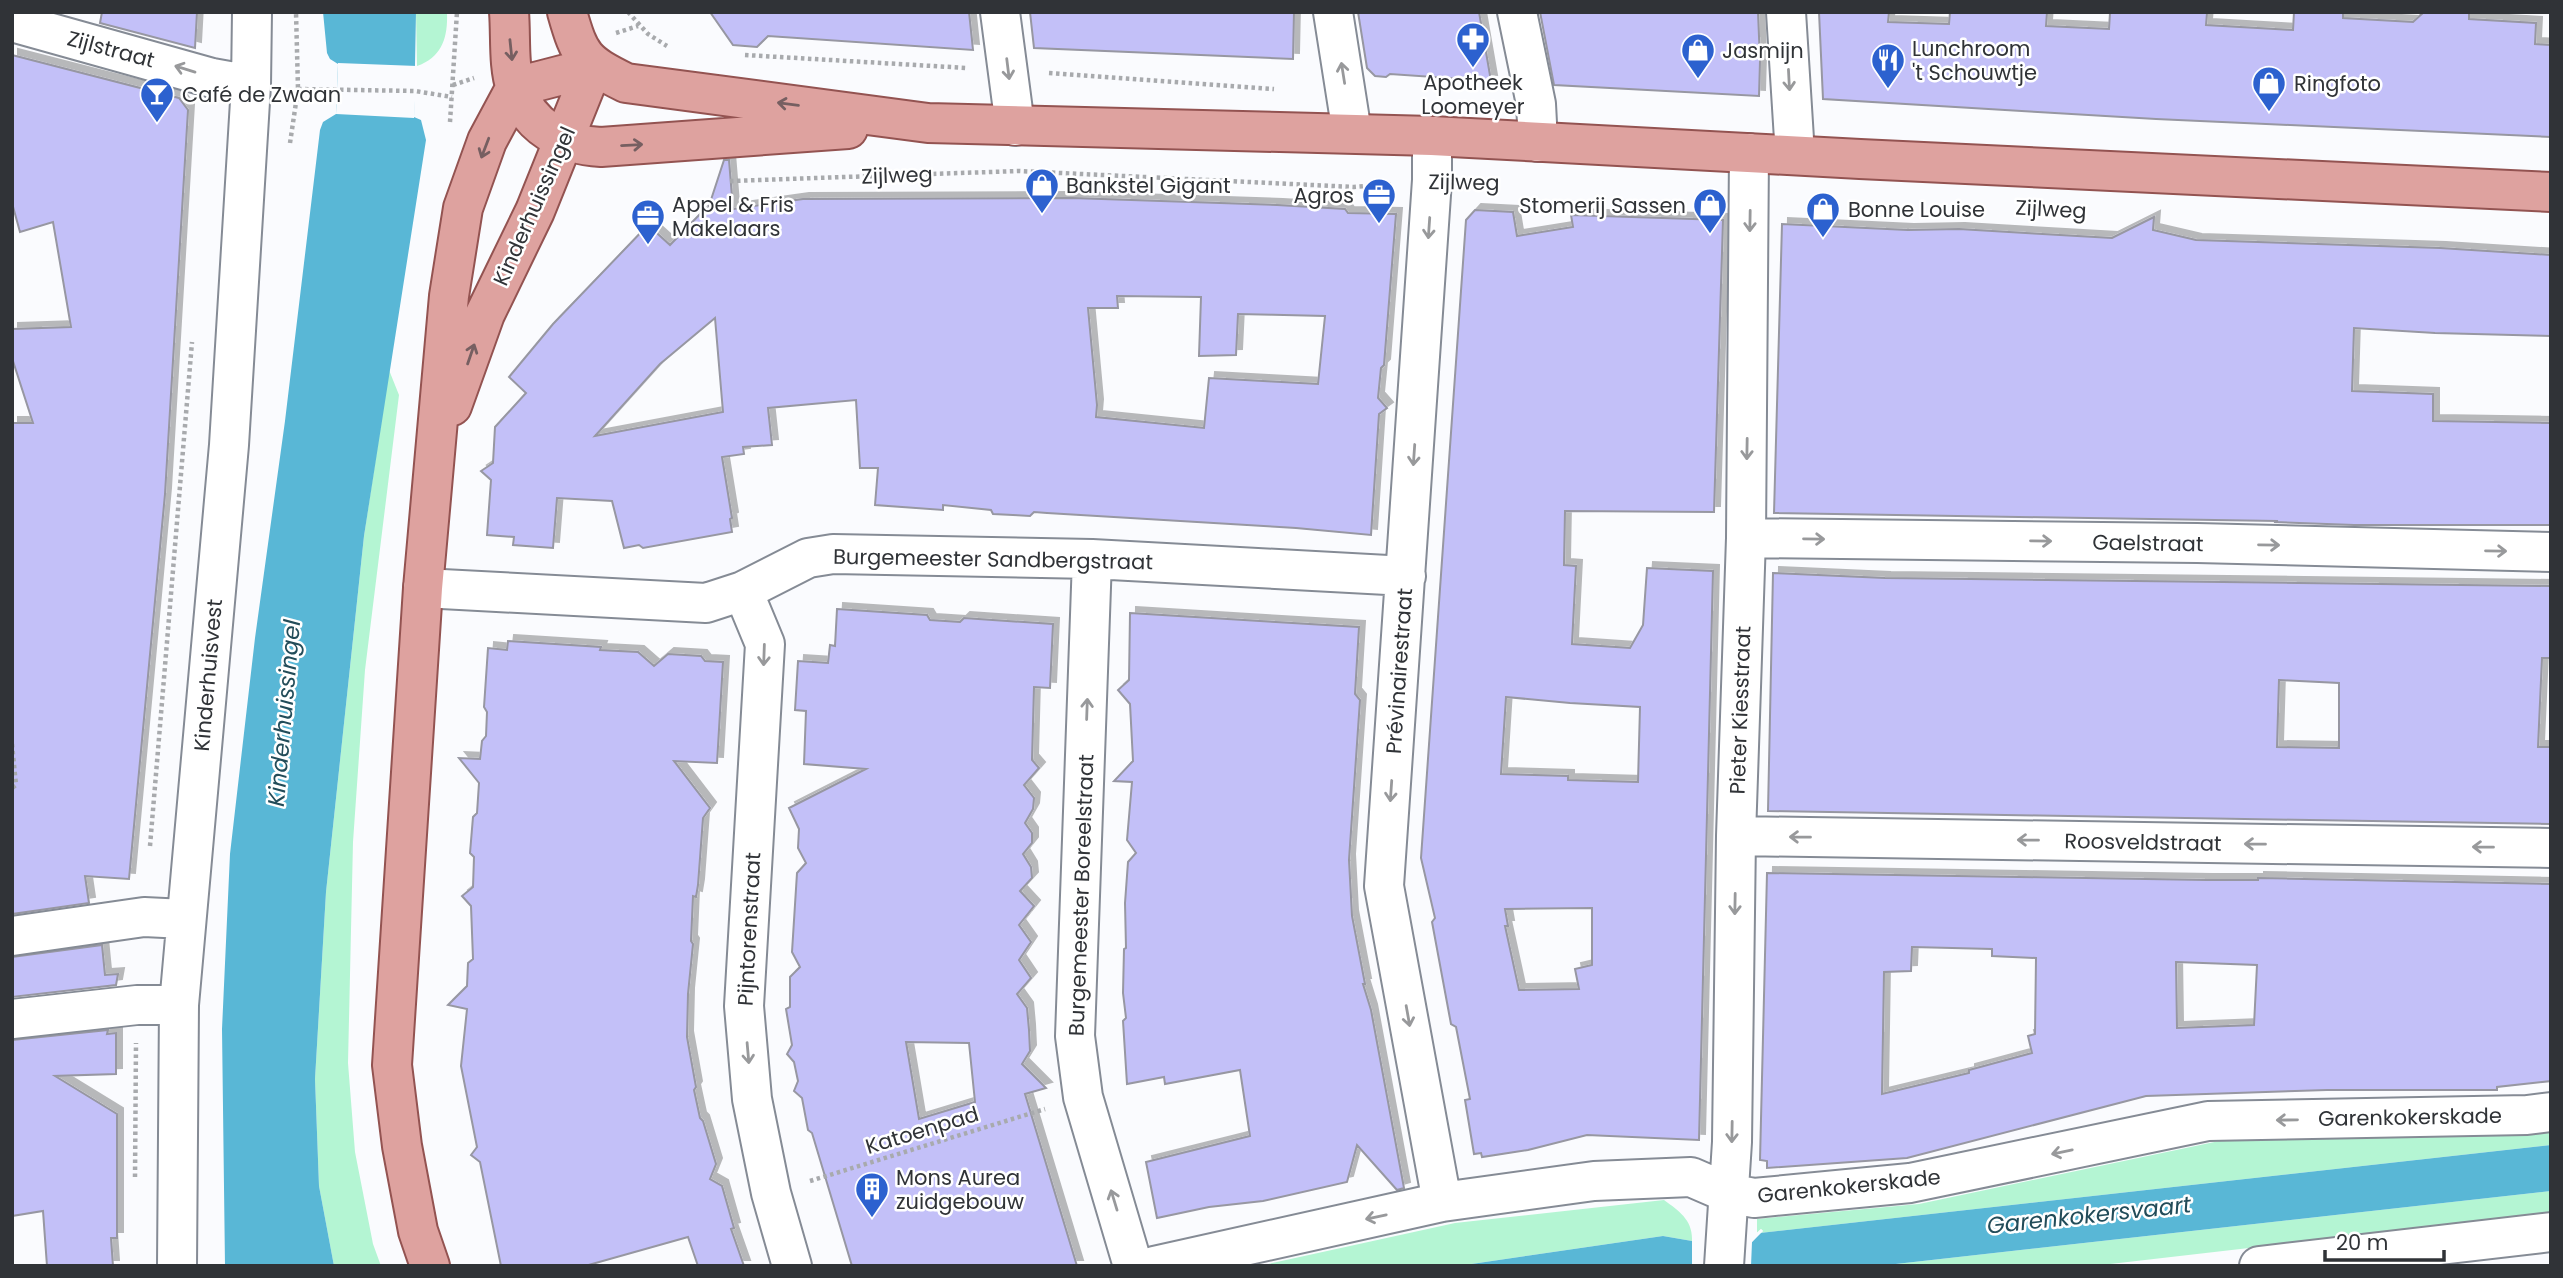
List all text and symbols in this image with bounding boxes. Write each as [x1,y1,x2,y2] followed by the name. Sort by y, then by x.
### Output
[1454,20,1492,69] pharmacy icon: Apotheek Loomeyer
[64,23,158,75] street label: Zijlstraat
[1679,31,1717,80] shop icon: Jasmijn
[1912,34,2037,87] place label: Lunchroom 't Schouwtje
[1722,36,1804,65] place label: Jasmijn
[505,38,518,61] one-way arrow
[1869,41,1907,90] restaurant icon: Lunchroom 't Schouwtje
[1001,57,1014,80] one-way arrow
[174,62,196,75] one-way arrow
[1336,62,1349,85] one-way arrow
[2250,64,2288,113] shop icon: Ringfoto
[1421,68,1525,121] place label: Apotheek Loomeyer
[1783,69,1796,92] one-way arrow
[2294,69,2381,98] place label: Ringfoto
[138,75,176,124] bar icon: Café de Zwaan
[182,80,341,109] place label: Café de Zwaan
[777,98,799,111] one-way arrow
[486,122,582,290] street label: Kinderhuissingel
[477,137,490,159] one-way arrow
[620,138,643,151] one-way arrow
[861,159,933,191] street label: Zijlweg
[1023,166,1061,215] shop icon: Bankstel Gigant
[1428,167,1500,197] street label: Zijlweg
[1066,171,1231,200] place label: Bankstel Gigant
[1360,176,1398,225] office icon: Agros
[1293,181,1354,210] place label: Agros
[1691,186,1729,235] shop icon: Stomerij Sassen
[672,190,794,243] place label: Appel & Fris Makelaars
[1804,190,1842,239] shop icon: Bonne Louise
[1519,191,1686,220] place label: Stomerij Sassen
[2015,193,2087,225] street label: Zijlweg
[1848,195,1985,224] place label: Bonne Louise
[629,197,667,246] office icon: Appel & Fris Makelaars
[1743,209,1757,232] one-way arrow
[1422,217,1435,240] one-way arrow
[466,343,478,365] one-way arrow
[1740,437,1754,460] one-way arrow
[1407,444,1420,466] one-way arrow
[2092,528,2204,558] street label: Gaelstraat
[1802,532,1825,545] one-way arrow
[2030,534,2053,548] one-way arrow
[2257,538,2280,552] one-way arrow
[833,542,1153,576] street label: Burgemeester Sandbergstraat
[2485,544,2508,558] one-way arrow
[1379,587,1419,755] street label: Prévinairestraat
[187,598,229,752] street label: Kinderhuisvest
[260,618,308,808] water label: Kinderhuissingel
[1723,625,1757,795] street label: Pieter Kiesstraat
[757,643,771,666] one-way arrow
[1080,697,1093,720] one-way arrow
[1062,754,1100,1036] street label: Burgemeester Boreelstraat
[1384,779,1397,802] one-way arrow
[2064,826,2222,858] street label: Roosveldstraat
[1789,830,1812,844] one-way arrow
[2016,834,2039,847] one-way arrow
[2244,837,2267,850] one-way arrow
[2471,840,2494,854] one-way arrow
[730,851,768,1007] street label: Pijntorenstraat
[1728,893,1742,916] one-way arrow
[1402,1004,1415,1027] one-way arrow
[742,1041,755,1064] one-way arrow
[862,1099,982,1161] street label: Katoenpad
[2318,1101,2502,1133] street label: Garenkokerskade
[2275,1113,2298,1126] one-way arrow
[1726,1120,1739,1143] one-way arrow
[2051,1145,2074,1159] one-way arrow
[1756,1162,1942,1210] street label: Garenkokerskade
[896,1163,1024,1216] place label: Mons Aurea zuidgebouw
[853,1170,891,1219] building icon: Mons Aurea zuidgebouw
[1985,1188,2193,1242] water label: Garenkokersvaart
[1106,1190,1119,1212] one-way arrow
[1365,1210,1388,1224] one-way arrow
[2325,1218,2444,1262] scale bar
[2336,1228,2389,1257] text: 20 m

